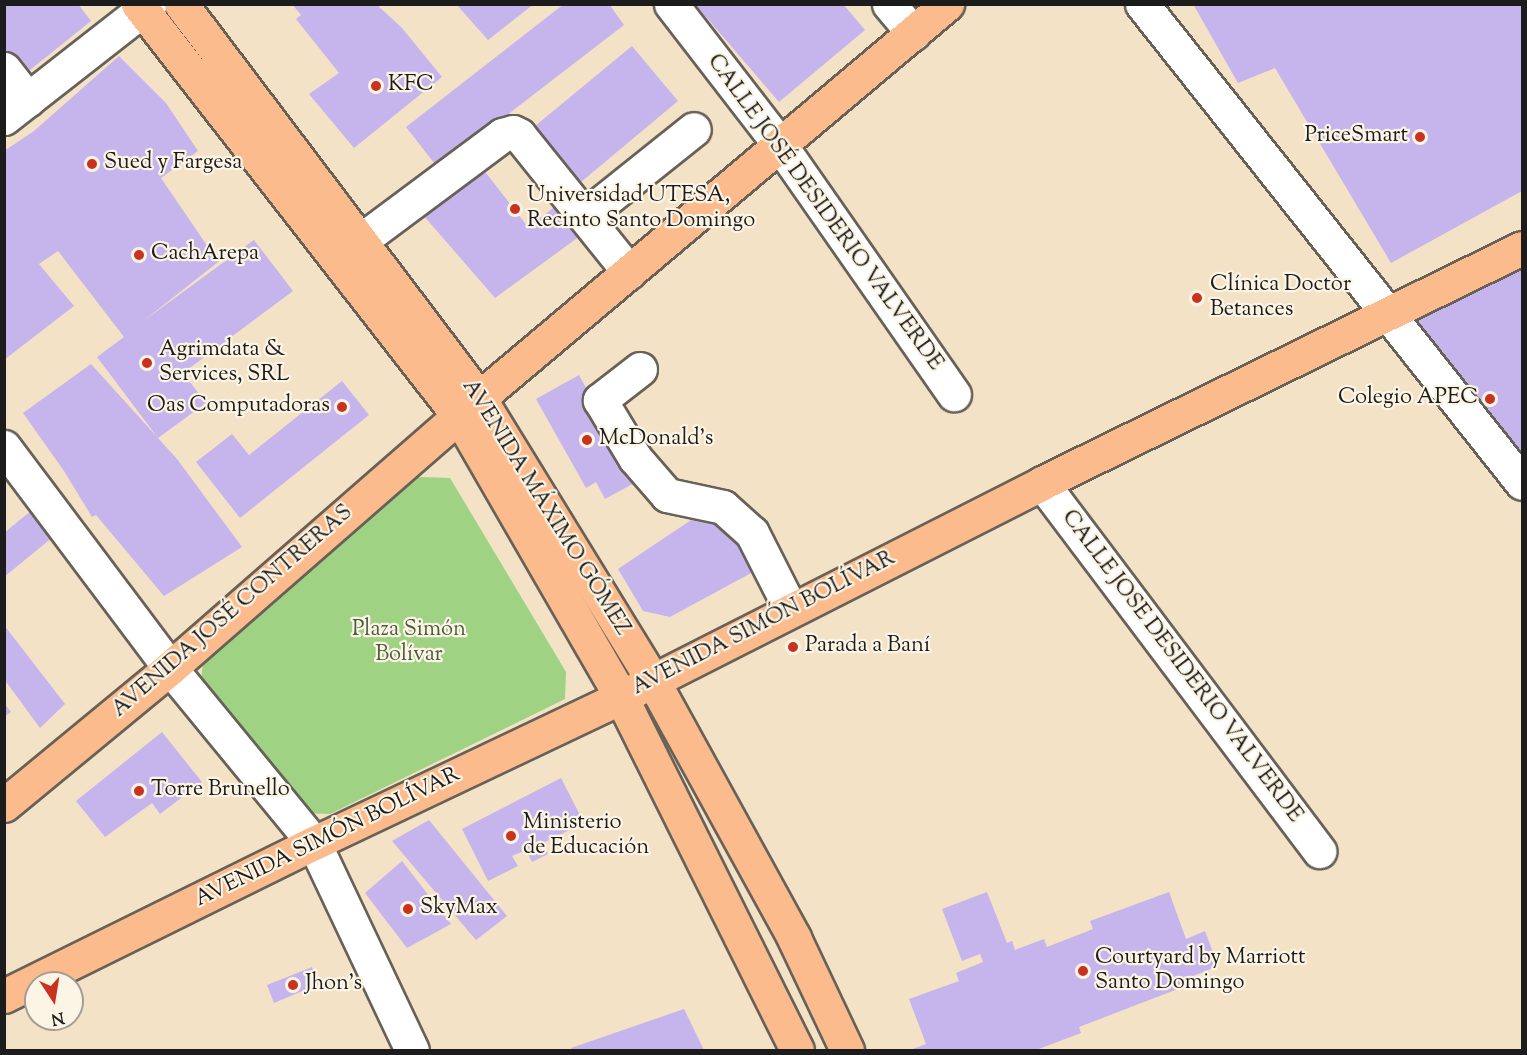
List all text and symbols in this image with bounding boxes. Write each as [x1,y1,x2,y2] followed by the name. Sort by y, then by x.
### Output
[700,50,948,376] street label: CALLE JOSÉ DESIDERIO VALVERDE
[388,73,434,99] place label: KFC
[369,79,383,93] marker: KFC
[1304,124,1408,150] place label: PriceSmart
[1413,130,1427,144] marker: PriceSmart
[104,151,242,177] place label: Sued y Fargesa
[85,157,99,171] marker: Sued y Fargesa
[527,183,755,234] place label: Universidad UTESA, Recinto Santo Domingo
[508,202,522,216] marker: Universidad UTESA, Recinto Santo Domingo
[151,242,259,268] place label: CachArepa
[132,248,146,262] marker: CachArepa
[1210,272,1351,324] place label: Clínica Doctor Betances
[1188,289,1206,307] marker: Clínica Doctor Betances
[159,337,289,388] place label: Agrimdata & Services, SRL
[140,356,154,370] marker: Agrimdata & Services, SRL
[455,375,635,641] street label: AVENIDA MÁXIMO GÓMEZ
[1338,386,1478,412] place label: Colegio APEC
[1483,392,1497,406] marker: Colegio APEC
[147,394,330,420] place label: Oas Computadoras
[335,400,349,414] marker: Oas Computadoras
[599,427,713,453] place label: McDonald's
[580,433,594,447] marker: McDonald's
[107,500,359,724] street label: AVENIDA JOSÉ CONTRERAS
[1055,506,1307,828] street label: CALLE JOSE DESIDERIO VALVERDE
[628,546,900,702] street label: AVENIDA SIMÓN BOLÍVAR
[352,617,466,668] park label: Plaza Simón Bolívar
[805,634,930,660] place label: Parada a Baní
[786,640,800,654] marker: Parada a Baní
[191,762,465,914] street label: AVENIDA SIMÓN BOLÍVAR
[151,778,290,804] place label: Torre Brunello
[132,784,146,798] marker: Torre Brunello
[523,810,649,861] place label: Ministerio de Educación
[504,829,518,843] marker: Ministerio de Educación
[420,896,498,922] place label: SkyMax
[401,902,415,916] marker: SkyMax
[1095,945,1305,996] place label: Courtyard by Marriott Santo Domingo
[1076,964,1090,978] marker: Courtyard by Marriott Santo Domingo
[24,971,84,1031] north arrow
[305,972,362,998] place label: Jhon's
[286,978,300,992] marker: Jhon's
[49,1005,66,1030] text: N

